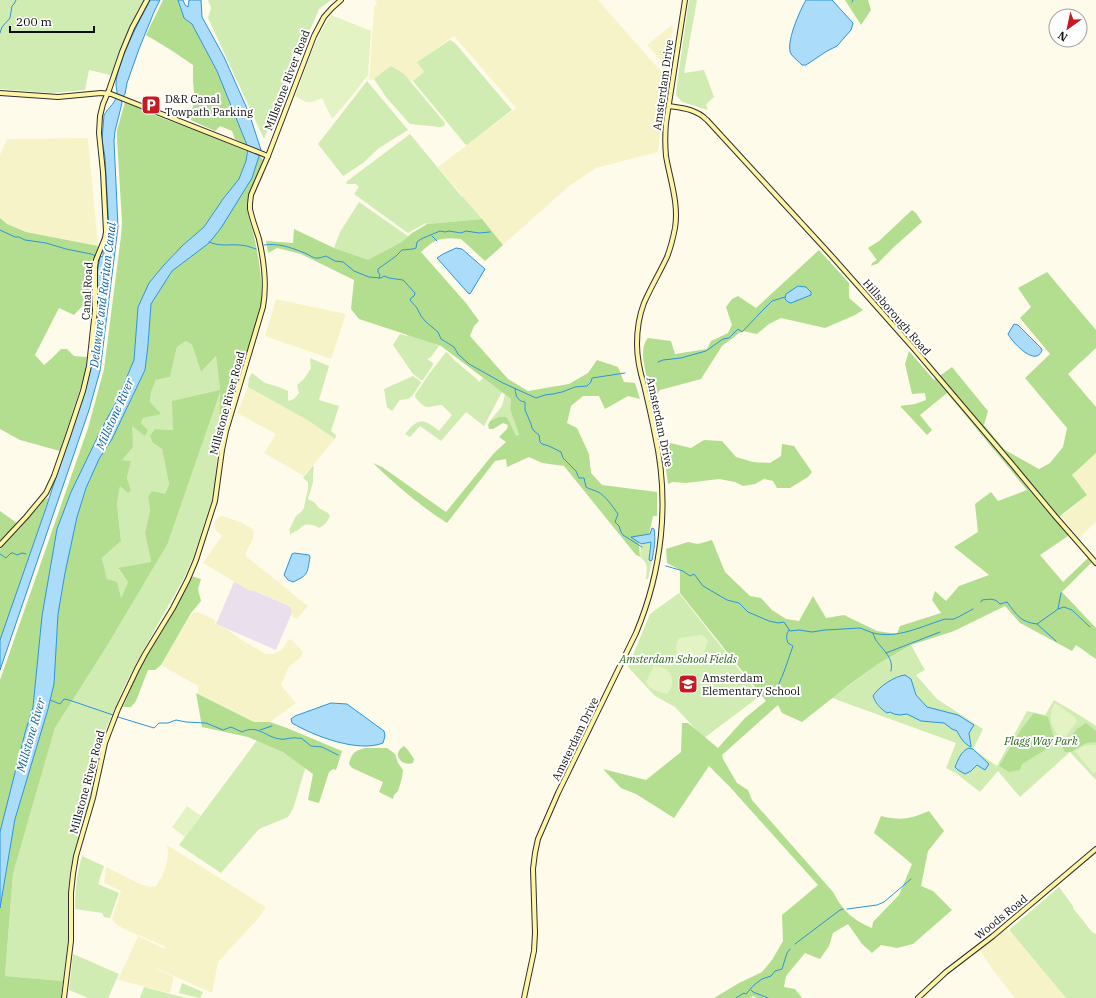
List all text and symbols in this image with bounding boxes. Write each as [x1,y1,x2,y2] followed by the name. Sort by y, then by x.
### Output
[10,8,94,34] scale bar
[1048,8,1088,48] north arrow
[16,14,52,29] text: 200 m
[261,27,313,132] street label: Millstone River Road
[1055,28,1070,45] text: N
[650,39,676,131] street label: Amsterdam Drive
[165,92,253,119] place label: D&R Canal Towpath Parking
[140,94,162,116] parking icon: D&R Canal Towpath Parking
[86,221,119,369] water label: Delaware and Raritan Canal
[78,261,96,320] street label: Canal Road
[860,276,934,358] street label: Hillsborough Road
[206,349,248,456] street label: Millstone River Road
[92,375,137,453] water label: Millstone River
[644,376,676,468] street label: Amsterdam Drive
[618,652,738,666] park label: Amsterdam School Fields
[702,671,800,698] place label: Amsterdam Elementary School
[677,673,699,695] school or university icon: Amsterdam Elementary School
[13,695,48,775] water label: Millstone River
[549,695,601,783] street label: Amsterdam Drive
[66,728,108,835] street label: Millstone River Road
[1003,734,1078,748] park label: Flagg Way Park
[972,891,1030,942] street label: Woods Road

